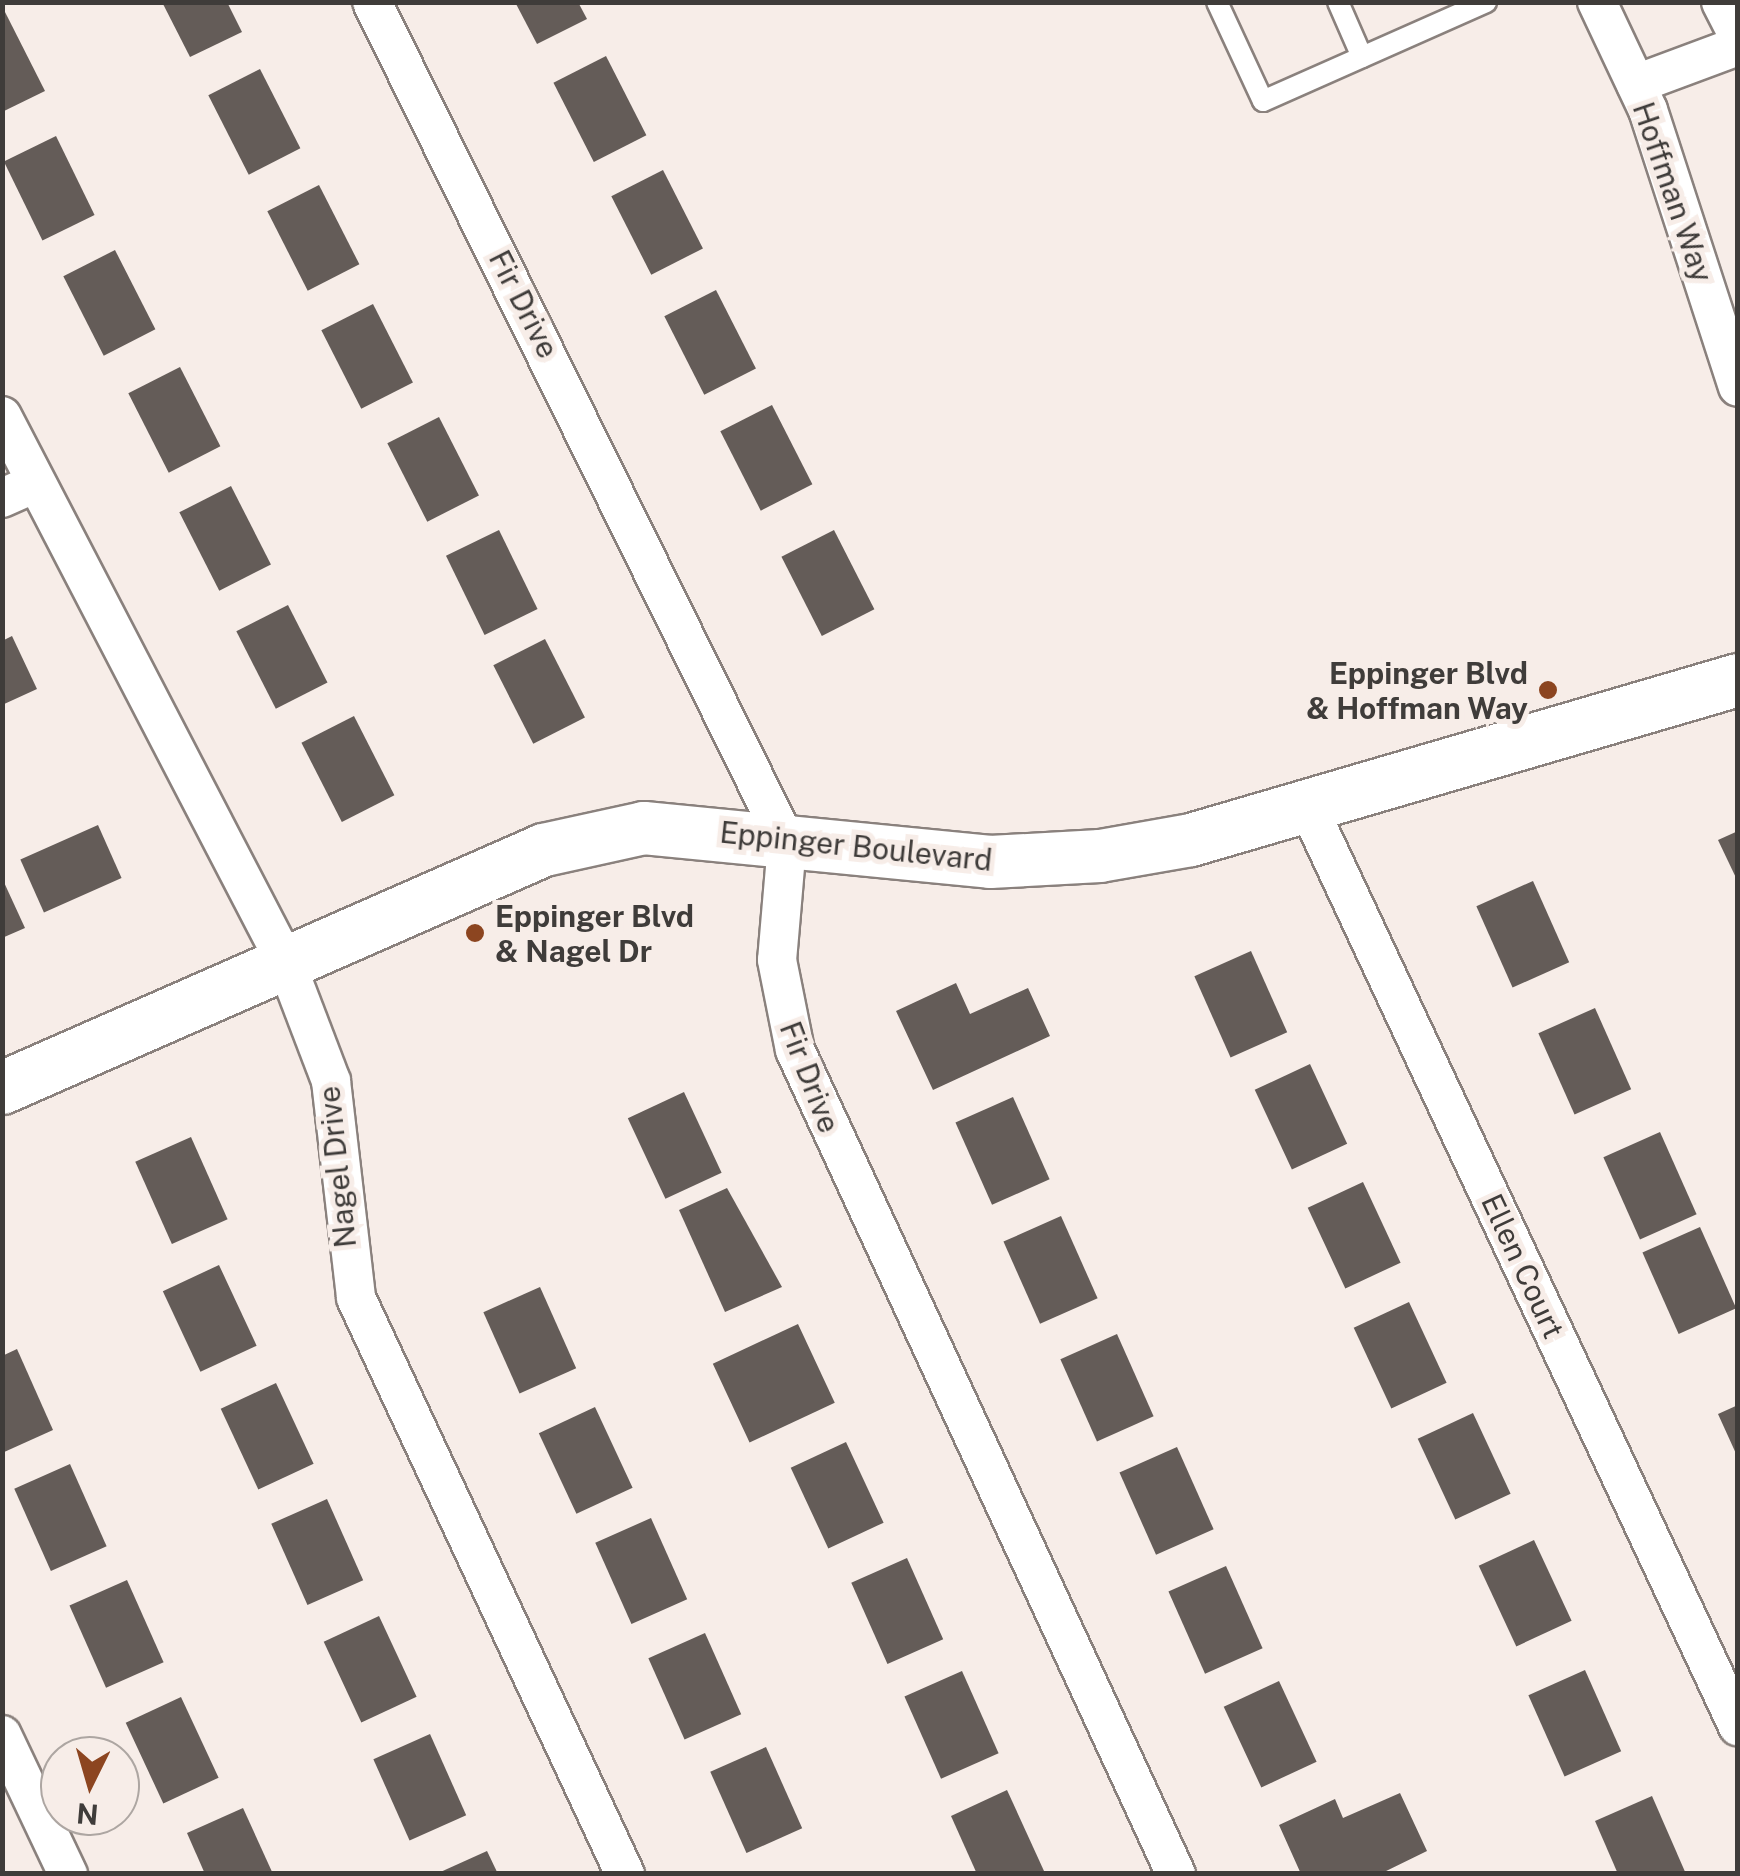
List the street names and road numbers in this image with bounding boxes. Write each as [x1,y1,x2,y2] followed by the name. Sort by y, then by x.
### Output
[1625,97,1721,287] street label: Hoffman Way
[482,244,566,364] street label: Fir Drive
[718,814,994,878] street label: Eppinger Boulevard
[772,1016,848,1138] street label: Fir Drive
[311,1084,363,1250] street label: Nagel Drive
[1474,1188,1572,1344] street label: Ellen Court

